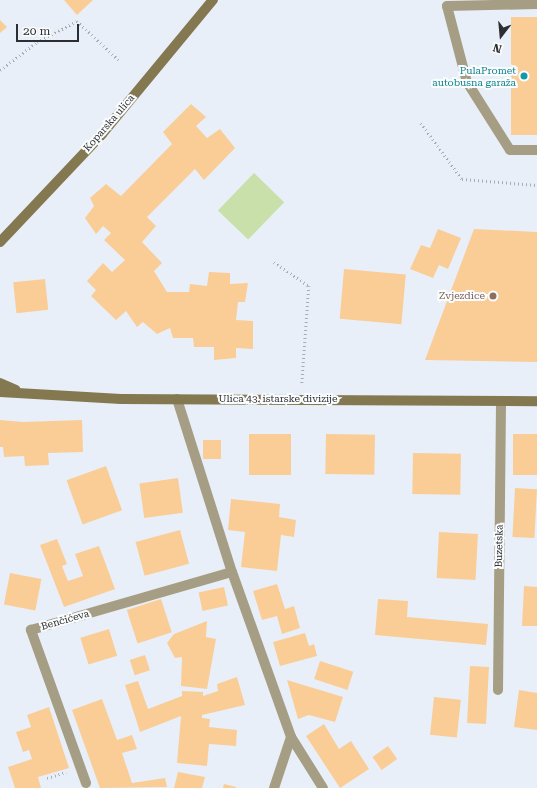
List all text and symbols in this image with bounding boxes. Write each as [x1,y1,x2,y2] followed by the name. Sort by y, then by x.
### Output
[18,16,81,42] scale bar
[481,16,521,56] north arrow
[23,24,50,38] text: 20 m
[492,41,503,55] text: N
[432,64,516,88] place label: PulaPromet autobusna garaža
[519,71,529,81] marker: PulaPromet autobusna garaža
[81,92,137,154] street label: Koparska ulica
[439,290,485,302] place label: Zvjezdice
[488,291,498,301] marker: Zvjezdice
[218,393,338,405] street label: Ulica 43. istarske divizije
[493,524,505,568] street label: Buzetska
[40,607,90,633] street label: Benčićeva

